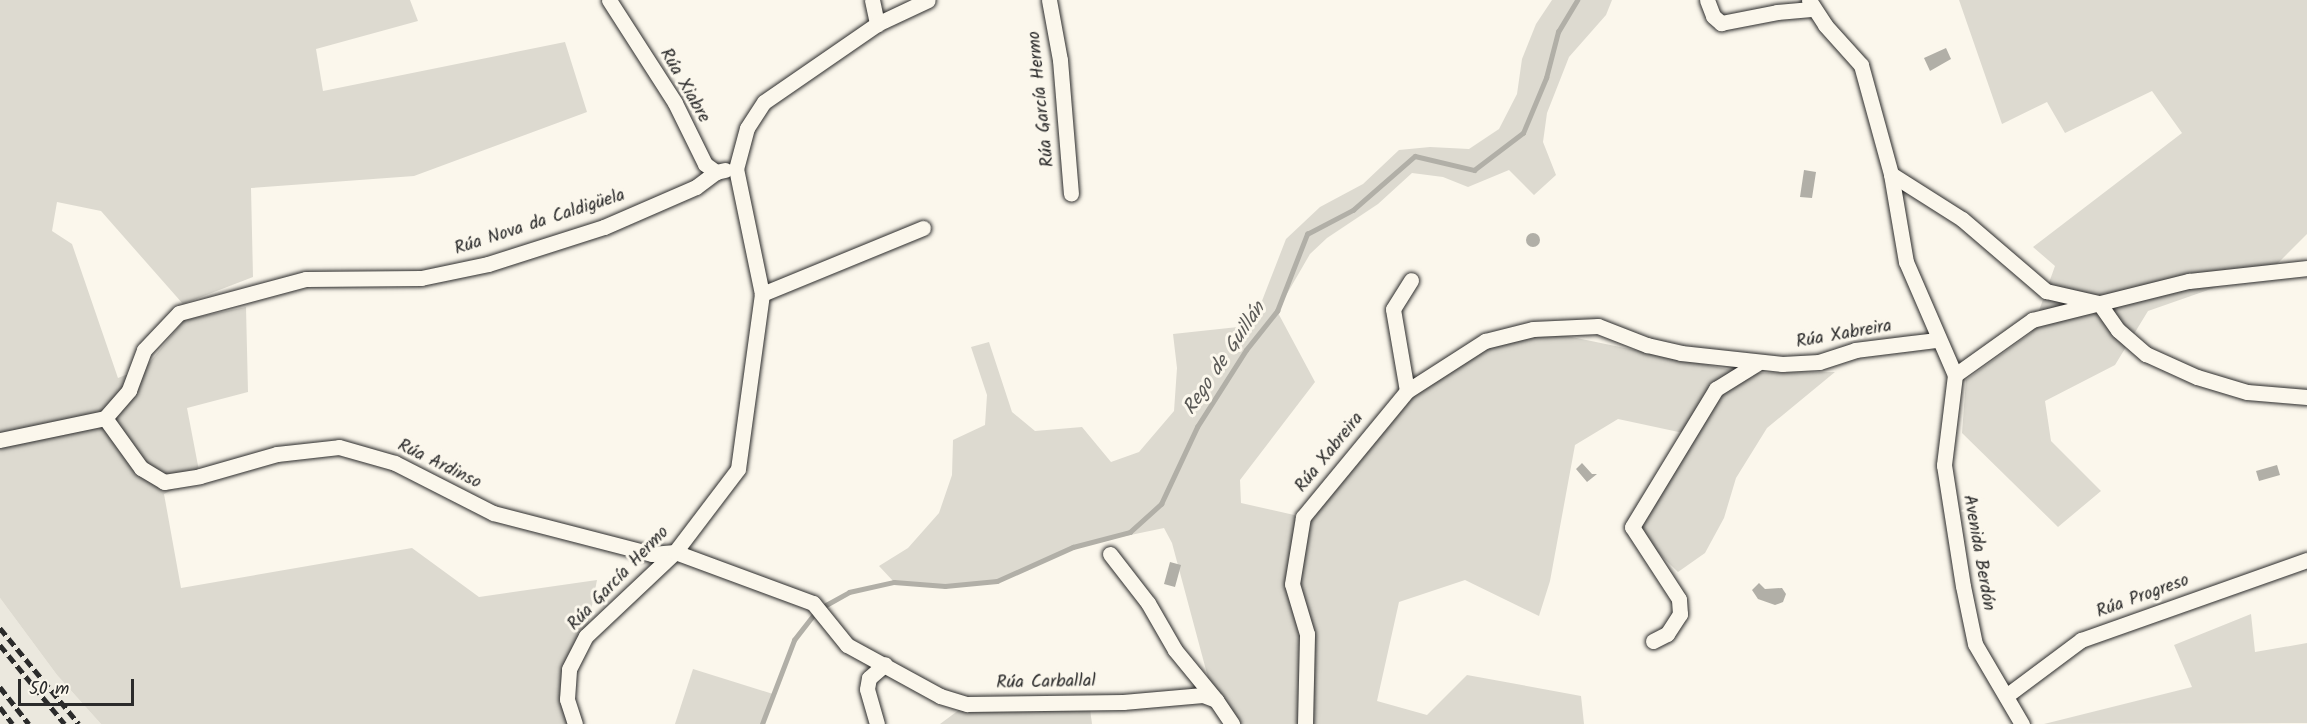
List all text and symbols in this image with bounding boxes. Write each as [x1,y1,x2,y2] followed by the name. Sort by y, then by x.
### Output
[1024,30,1060,168] street label: Rúa García Hermo
[654,45,714,127] street label: Rúa Xiabre
[452,185,628,261] street label: Rúa Nova da Caldigüela
[1178,298,1272,420] water label: Rego de Guillán
[1795,316,1893,354] street label: Rúa Xabreira
[1291,409,1369,497] street label: Rúa Xabreira
[394,435,484,495] street label: Rúa Ardinso
[1957,493,1999,613] street label: Avenida Berdón
[564,522,674,636] street label: Rúa García Hermo
[2094,570,2192,624] street label: Rúa Progreso
[21,667,136,705] scale bar
[996,671,1096,695] street label: Rúa Carballal
[29,675,69,704] text: 50 m

